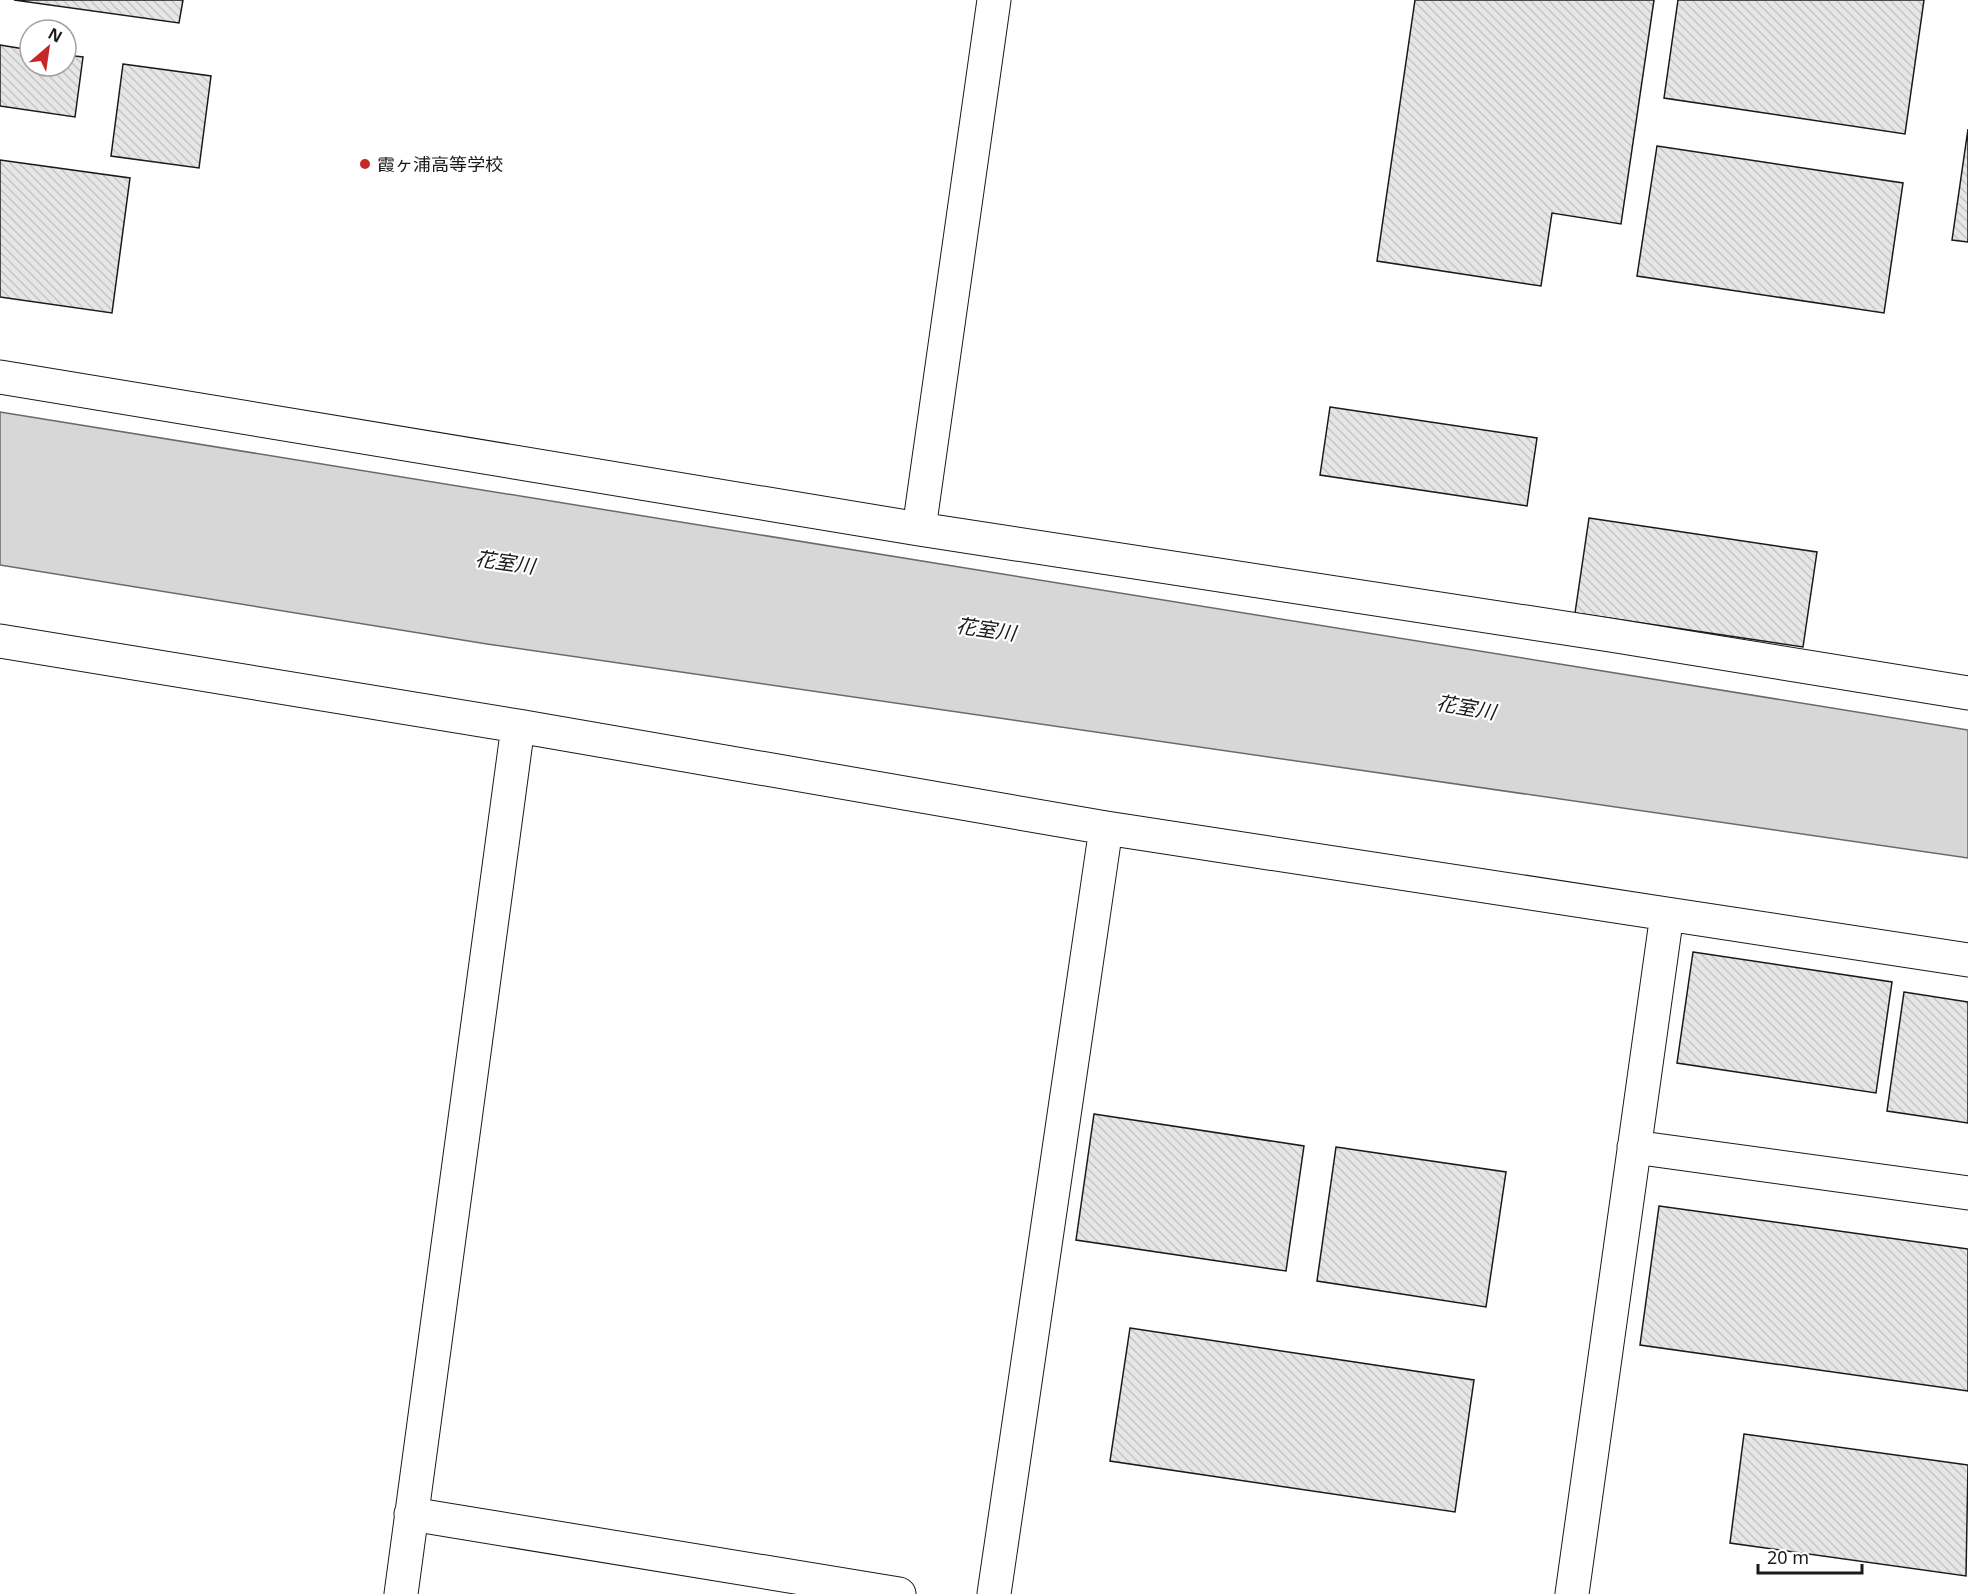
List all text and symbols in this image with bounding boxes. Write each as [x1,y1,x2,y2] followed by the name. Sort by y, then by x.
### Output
[18,18,78,78] north arrow
[44,22,66,48] text: N
[377,152,503,176] place label: 霞ヶ浦高等学校
[358,157,372,171] marker: 霞ヶ浦高等学校
[473,544,539,580] water label: 花室川
[954,611,1020,647] water label: 花室川
[1434,688,1500,726] water label: 花室川
[1758,1537,1862,1575] scale bar
[1767,1545,1809,1569] text: 20 m

